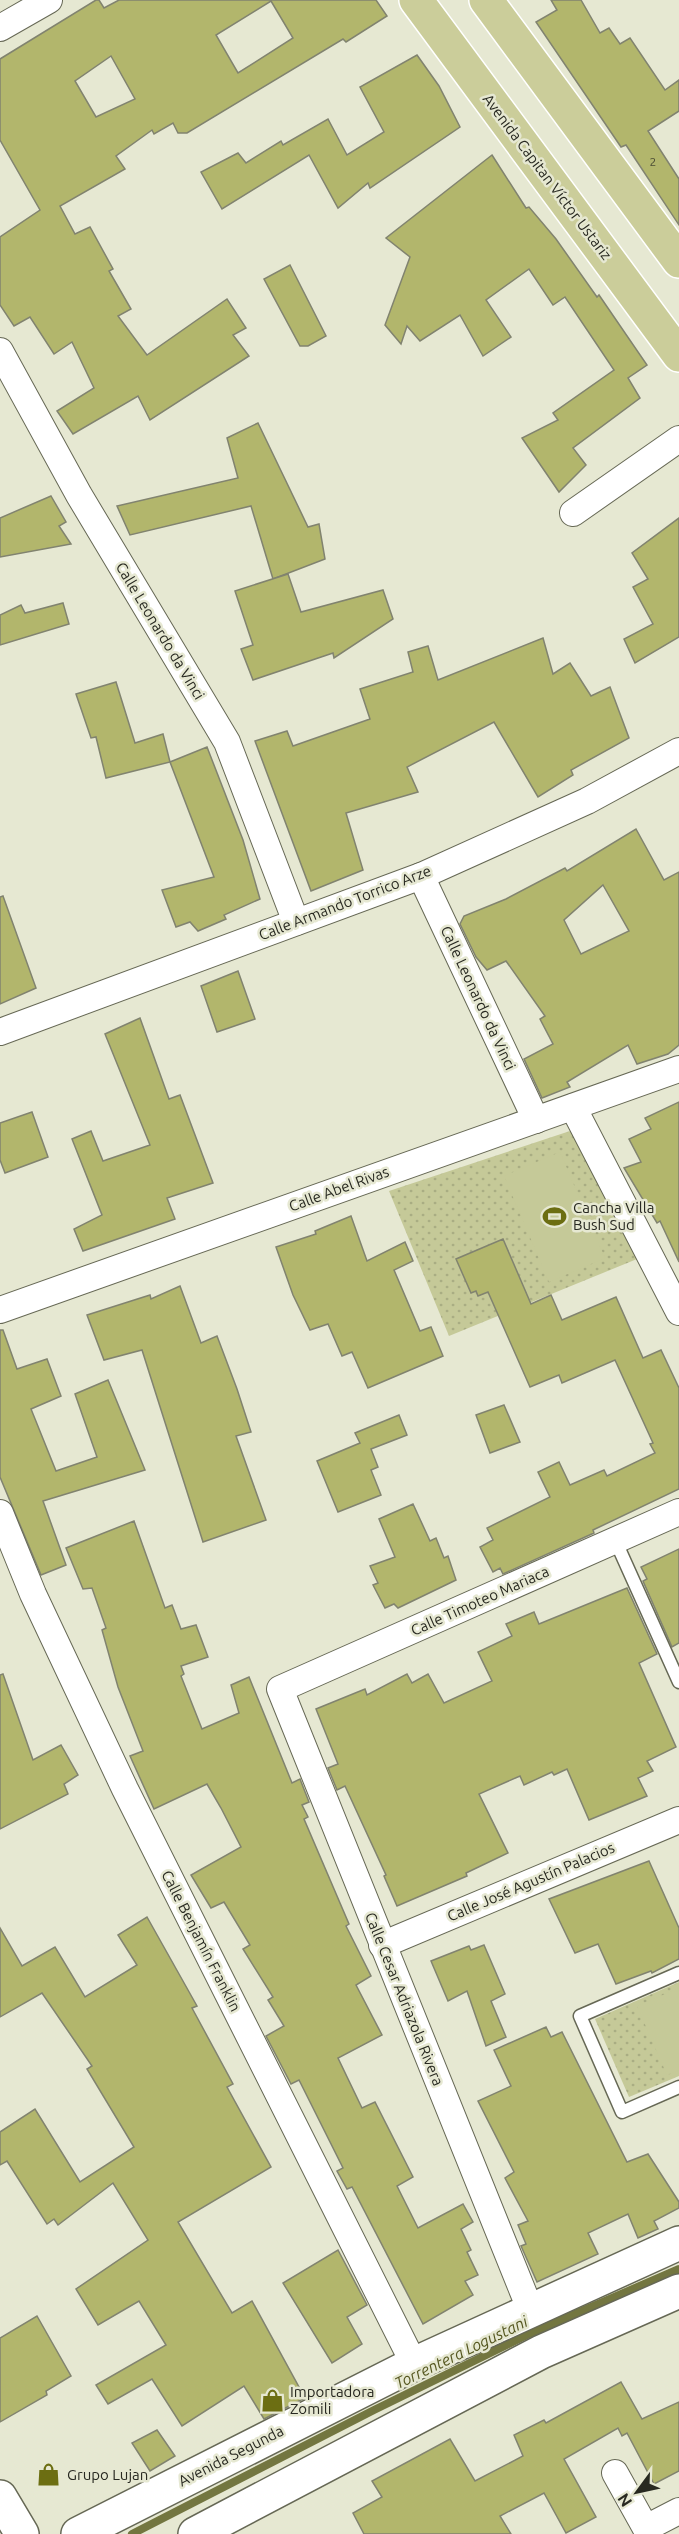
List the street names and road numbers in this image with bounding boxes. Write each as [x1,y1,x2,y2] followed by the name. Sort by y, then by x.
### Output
[479,90,615,263] street label: Avenida Capitan Víctor Ustariz
[113,559,208,702] street label: Calle Leonardo da Vinci
[256,862,433,943] street label: Calle Armando Torrico Arze
[438,923,519,1072] street label: Calle Leonardo da Vinci
[287,1163,391,1215] street label: Calle Abel Rivas
[408,1562,551,1639] street label: Calle Timoteo Mariaca
[445,1839,617,1925] street label: Calle José Agustín Palacios
[158,1867,244,2014] street label: Calle Benjamín Franklin
[362,1910,447,2088] street label: Calle Cesar Adriazola Rivera
[175,2422,286,2489] street label: Avenida Segunda

